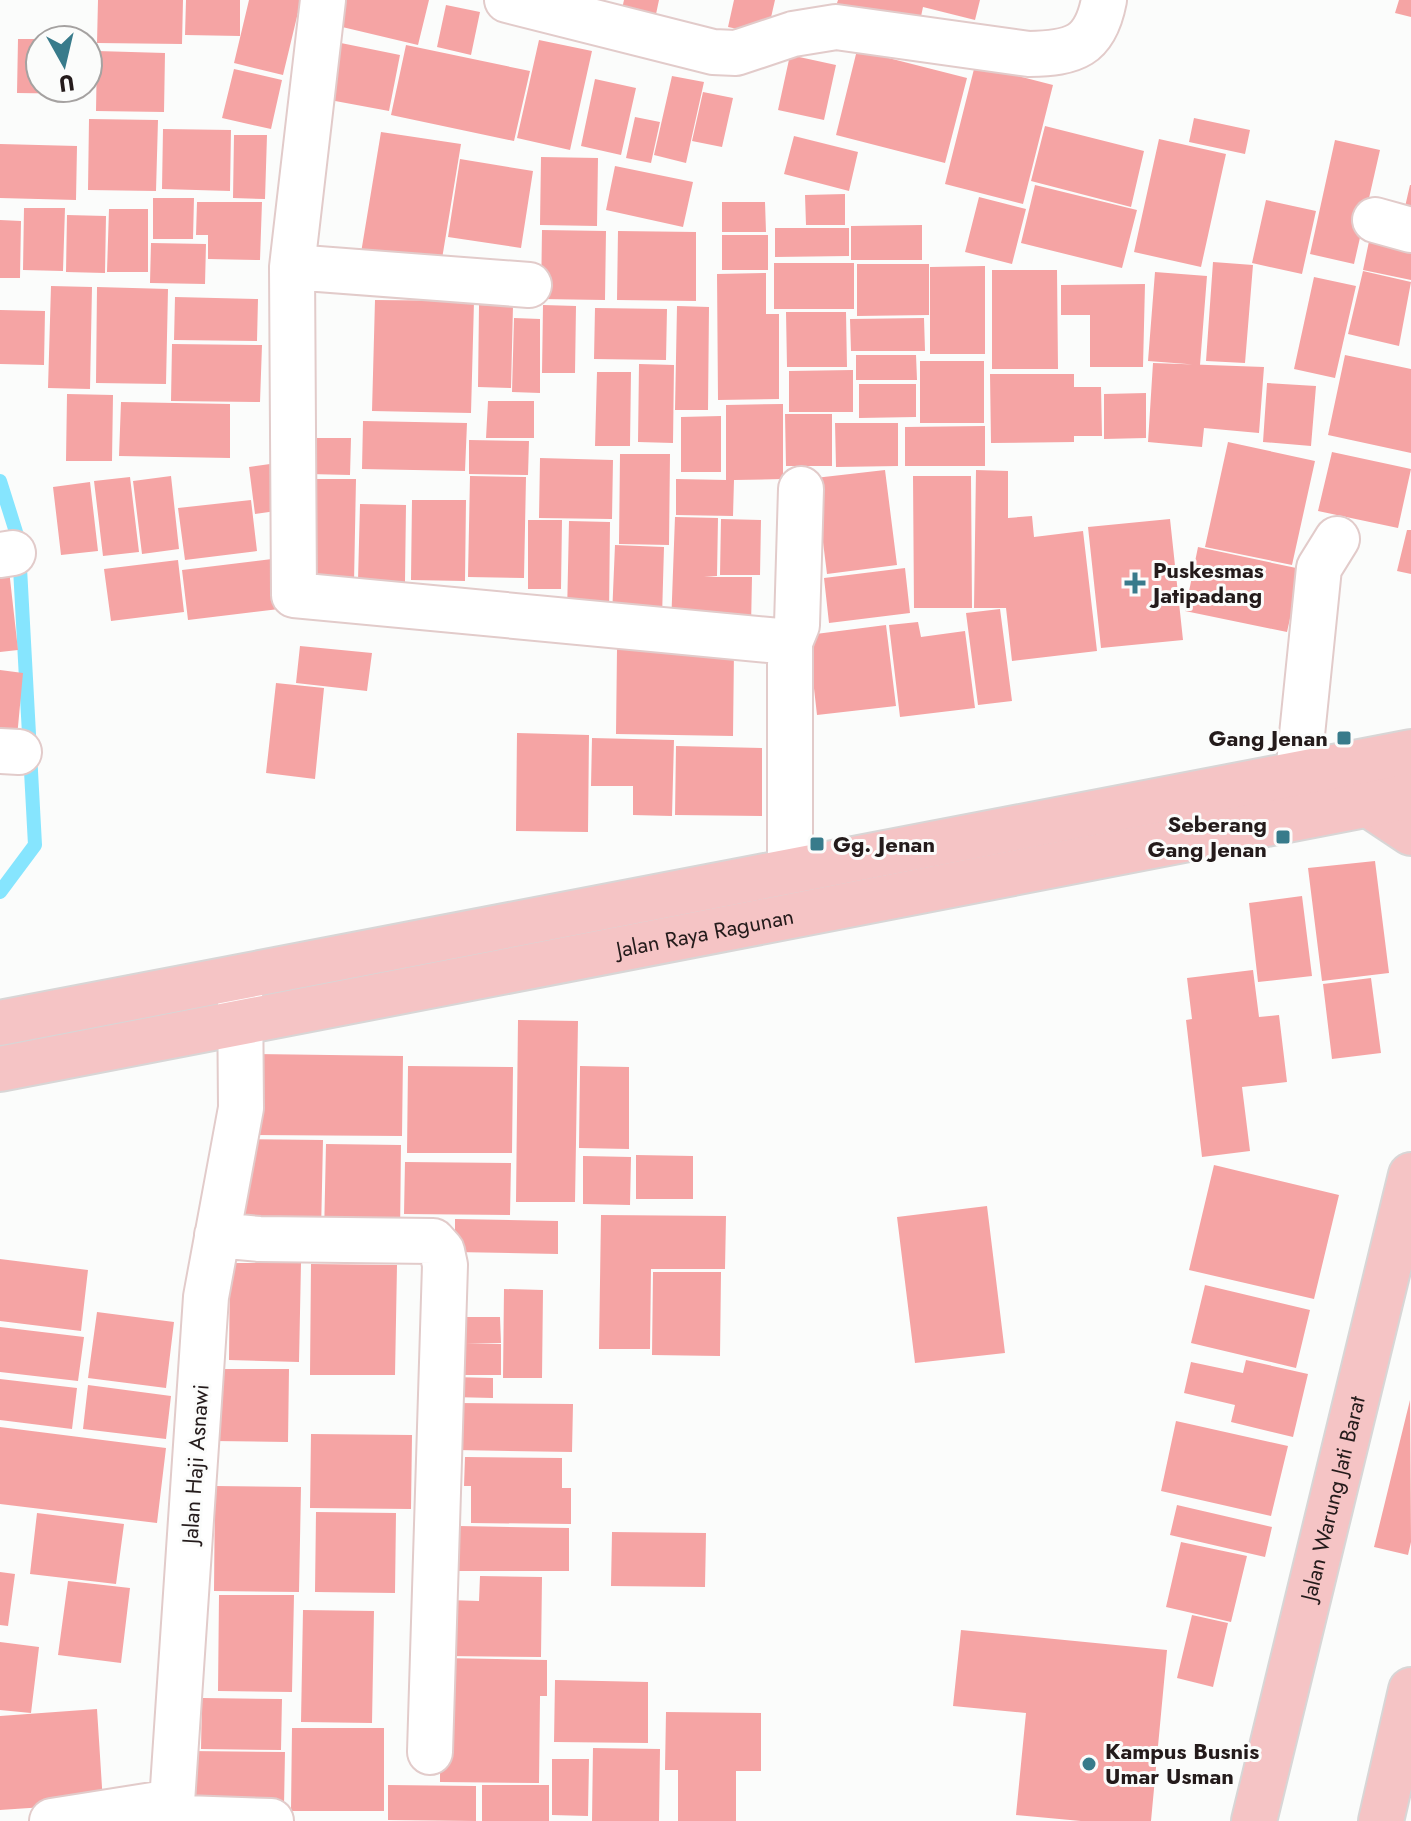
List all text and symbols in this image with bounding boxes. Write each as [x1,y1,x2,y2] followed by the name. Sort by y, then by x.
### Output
[24,24,104,104] north arrow
[57,67,77,101] text: U
[1149,554,1264,611] place label: Puskesmas Jatipadang
[1124,572,1146,594] marker: Puskesmas Jatipadang
[1209,722,1328,754] place label: Gang Jenan
[1335,729,1353,747] marker: Gang Jenan
[1148,808,1267,865] place label: Seberang Gang Jenan
[833,828,935,860] place label: Gg. Jenan
[1274,828,1292,846] marker: Seberang Gang Jenan
[808,835,826,853] marker: Gg. Jenan
[611,900,796,966] street label: Jalan Raya Ragunan
[173,1383,217,1548] street label: Jalan Haji Asnawi
[1291,1392,1373,1607] street label: Jalan Warung Jati Barat
[1105,1735,1259,1792] place label: Kampus Busnis Umar Usman
[1080,1755,1098,1773] marker: Kampus Busnis Umar Usman

